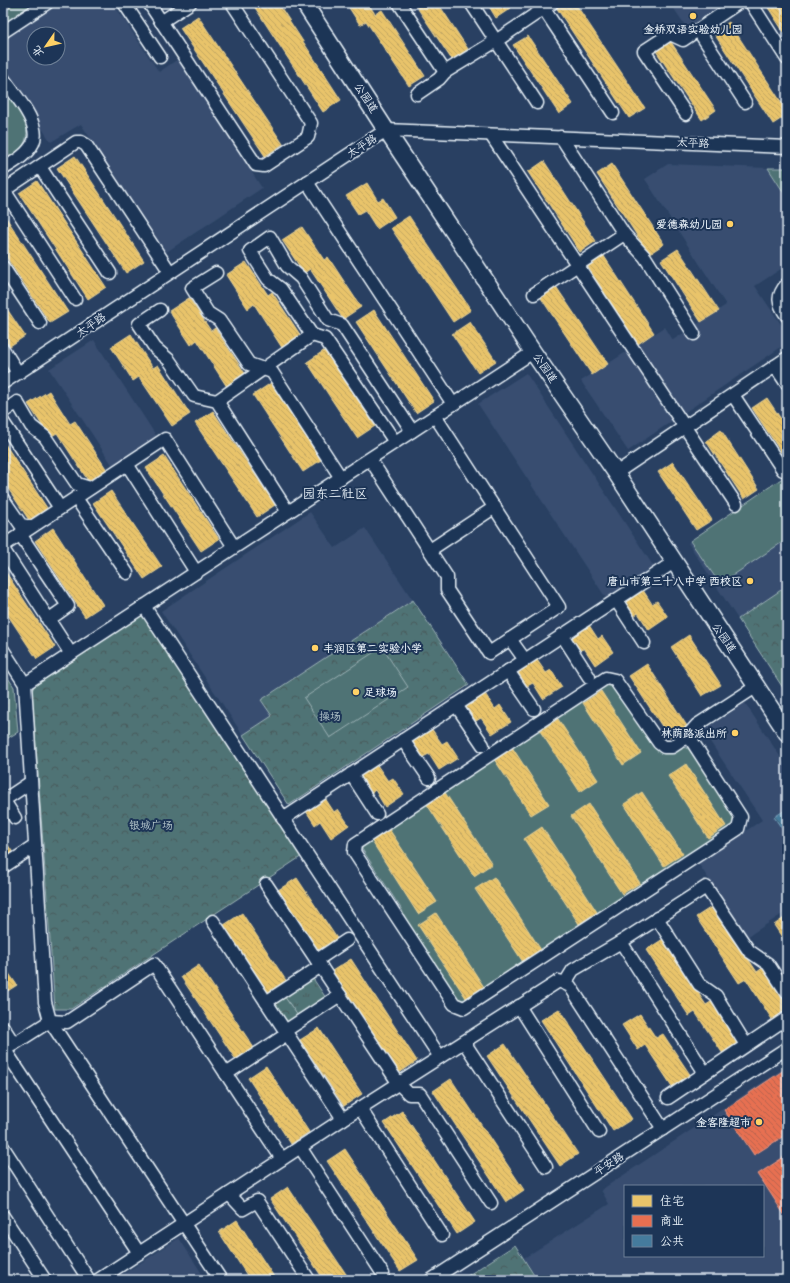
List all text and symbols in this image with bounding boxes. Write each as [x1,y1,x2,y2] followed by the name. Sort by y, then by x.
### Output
[688,11,698,21] marker: 金桥双语实验幼儿园
[644,20,743,39] place label: 金桥双语实验幼儿园
[26,26,66,66] north arrow
[27,41,49,61] text: 北
[349,79,383,117] street label: 公园道
[343,129,381,163] street label: 太平路
[676,133,710,153] street label: 太平路
[656,215,722,234] place label: 爱德森幼儿园
[725,219,735,229] marker: 爱德森幼儿园
[72,308,110,342] street label: 太平路
[528,349,562,387] street label: 公园道
[302,482,368,505] district label: 园东二社区
[607,572,742,591] place label: 唐山市第三十八中学 西校区
[745,576,755,586] marker: 唐山市第三十八中学 西校区
[707,619,741,657] street label: 公园道
[323,639,422,658] place label: 丰润区第二实验小学
[310,643,320,653] marker: 丰润区第二实验小学
[364,683,397,702] place label: 足球场
[351,687,361,697] marker: 足球场
[319,707,341,726] park label: 操场
[661,724,727,743] place label: 林荫路派出所
[730,728,740,738] marker: 林荫路派出所
[129,816,173,835] park label: 银城广场
[696,1113,751,1132] place label: 金客隆超市
[754,1117,764,1127] marker: 金客隆超市
[590,1147,628,1181] street label: 平安路
[624,1185,764,1257] legend
[660,1190,684,1212] text: 住宅
[660,1210,684,1232] text: 商业
[660,1230,684,1252] text: 公共

